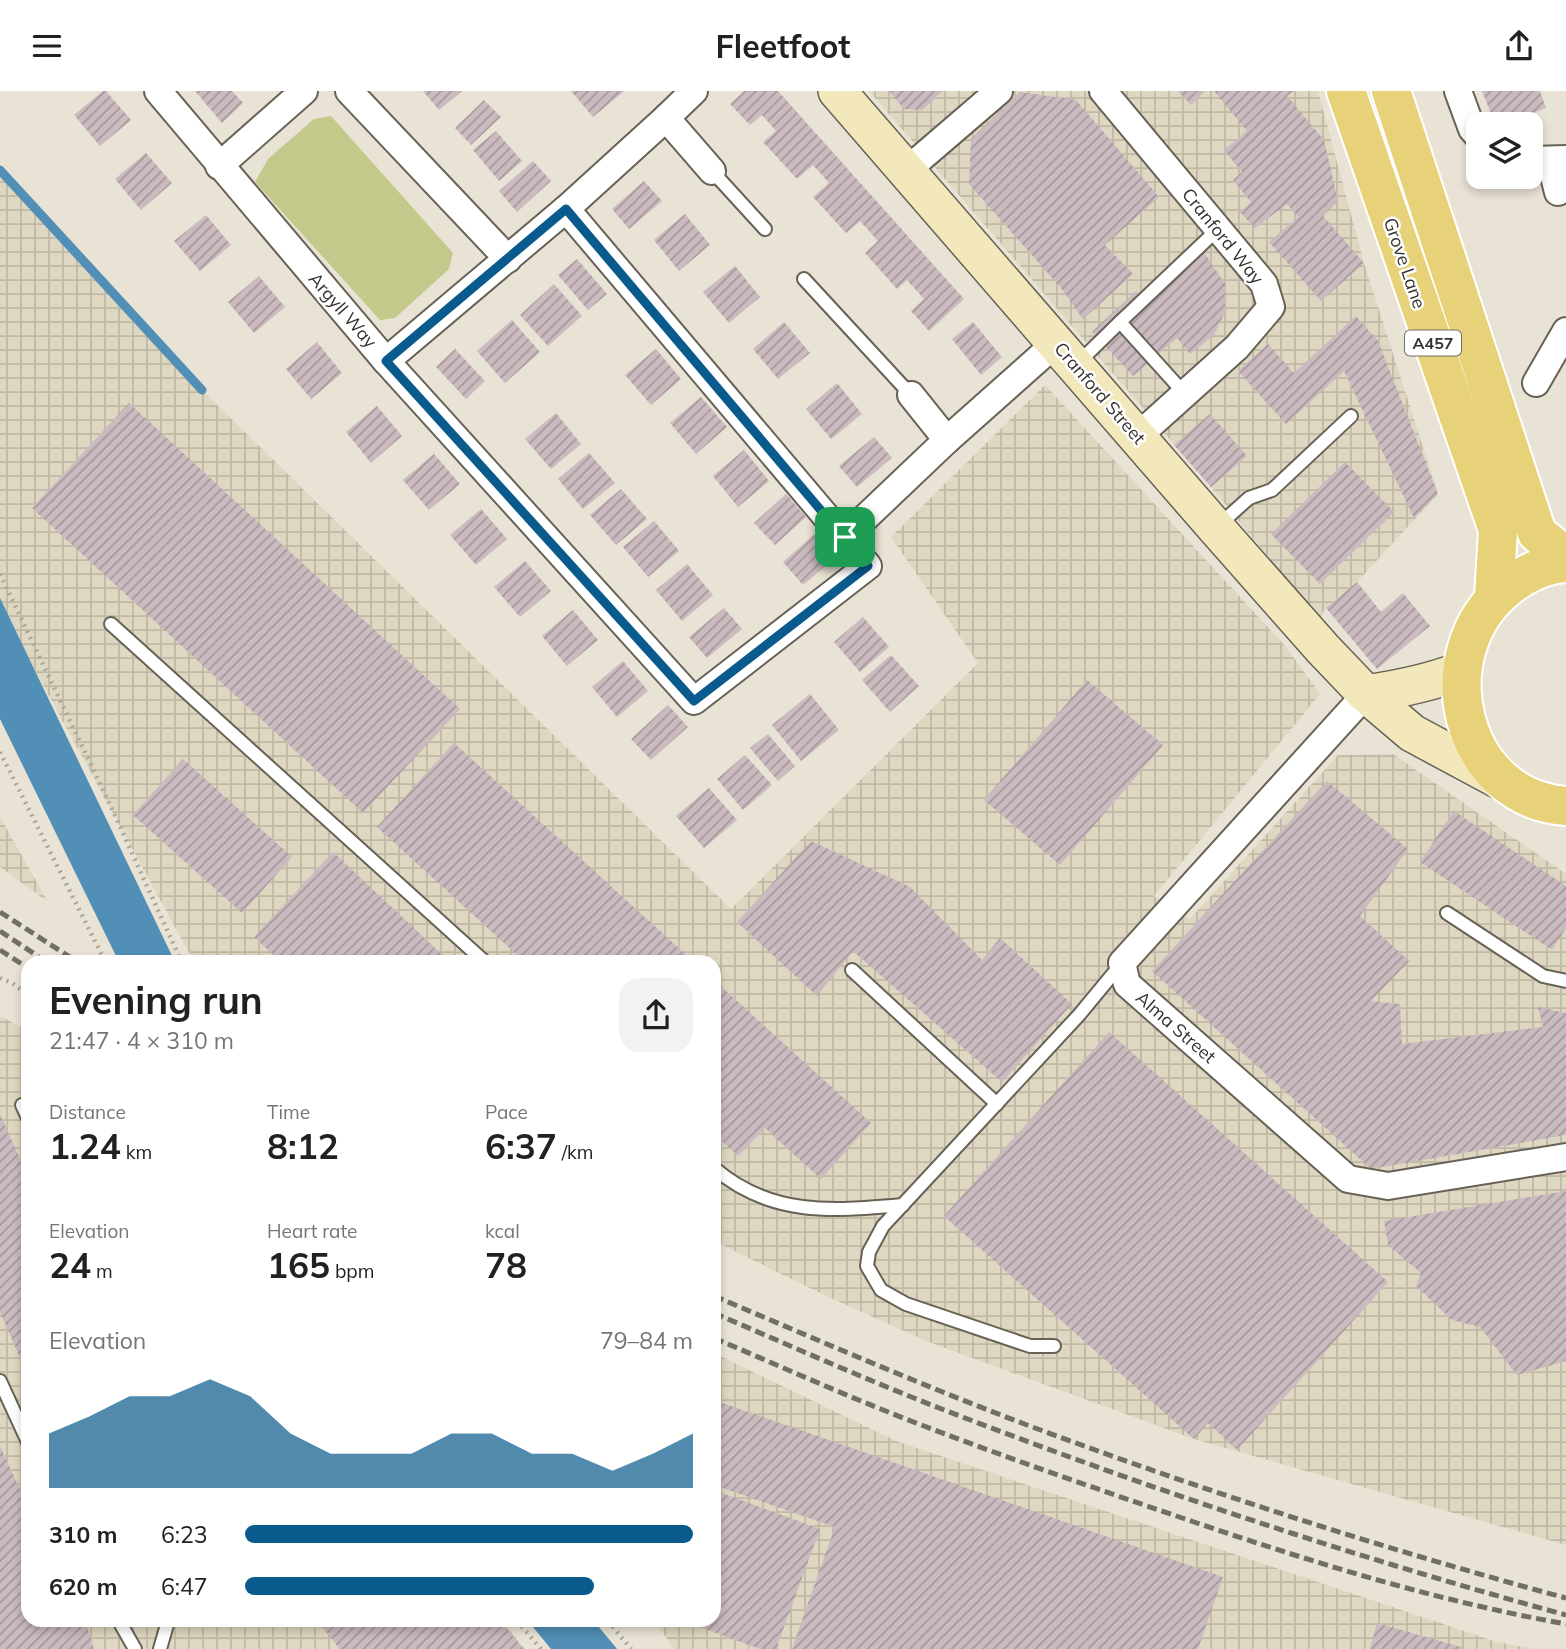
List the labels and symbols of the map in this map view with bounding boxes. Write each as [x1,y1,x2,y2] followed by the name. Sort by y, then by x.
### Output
[1177,183,1269,289] street label: Cranford Way
[1379,215,1431,311] street label: Grove Lane
[304,268,382,353] street label: Argyll Way
[1405,331,1461,355] road number: A457
[1049,337,1151,449] street label: Cranford Street
[815,507,875,567] pin
[1131,986,1221,1068] street label: Alma Street

